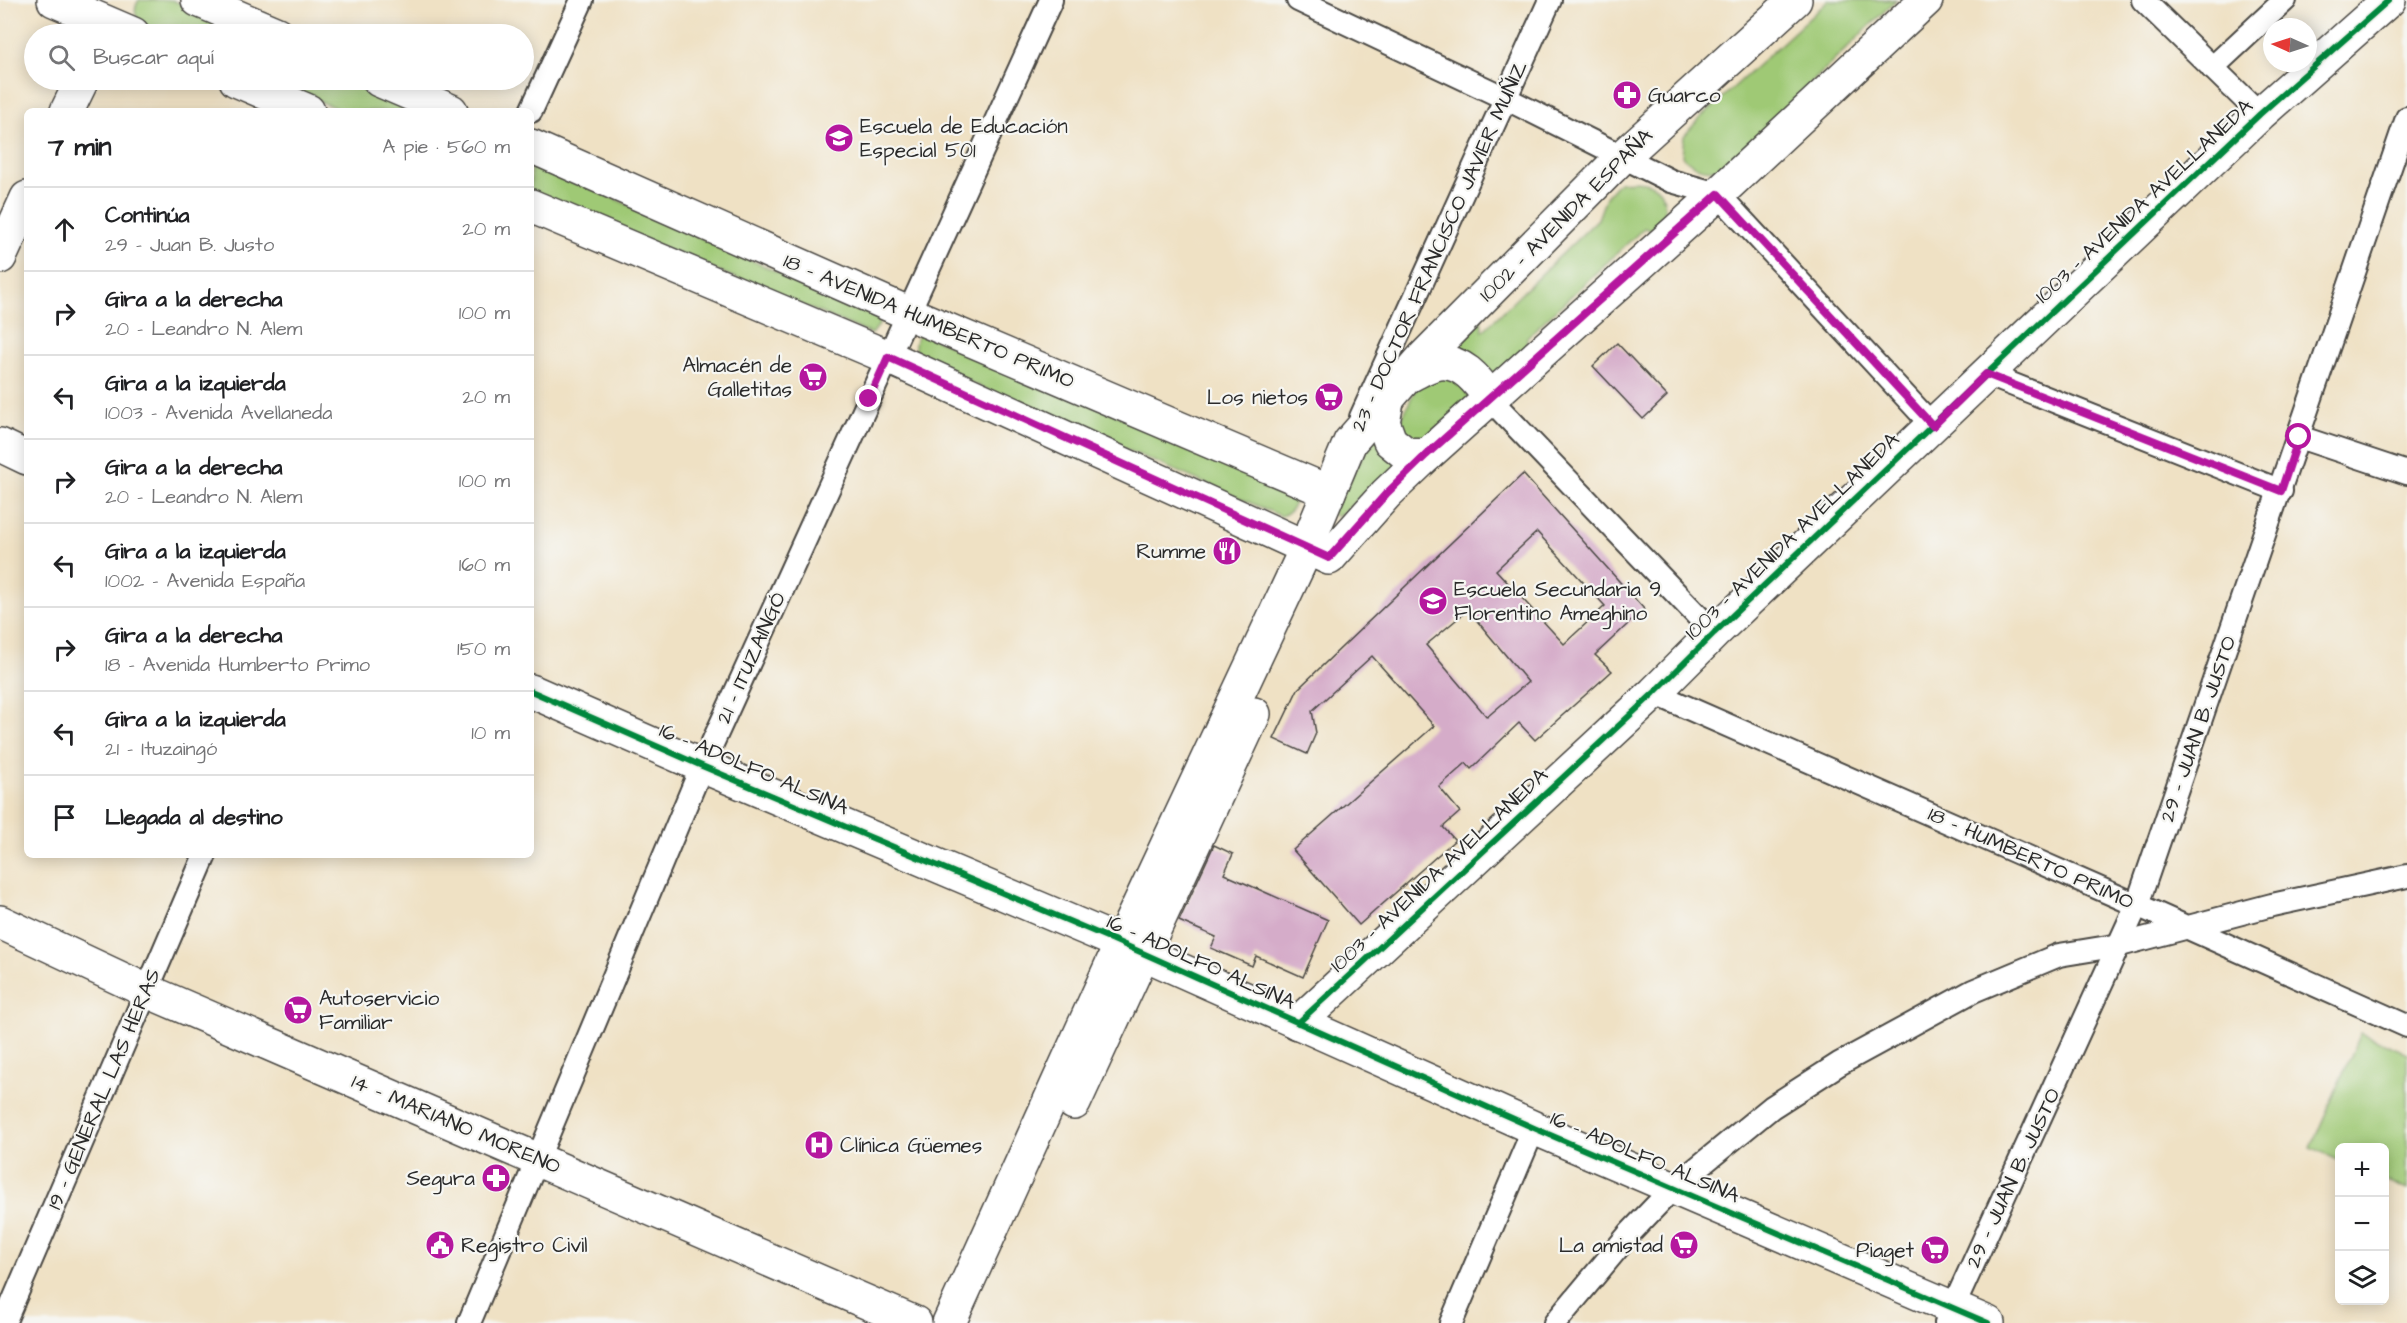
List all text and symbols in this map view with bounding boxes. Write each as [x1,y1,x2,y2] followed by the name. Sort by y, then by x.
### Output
[2263,18,2317,72] north arrow
[24,24,534,90] search box
[45,41,78,74] icon: search
[93,42,214,73] text: Buscar aquí
[1344,56,1534,436] street label: 23 - DOCTOR FRANCISCO JAVIER MUÑIZ
[1611,79,1643,111] pharmacy icon: Guarco
[1648,81,1721,110] place label: Guarco
[2029,92,2260,310] street label: 1003 - AVENIDA AVELLANEDA
[860,112,1068,166] place label: Escuela de Educación Especial 501
[1473,121,1660,308] street label: 1002 - AVENIDA ESPAÑA
[823,122,855,154] school or university icon: Escuela de Educación Especial 501
[48,129,112,165] text: 7 min
[382,133,510,161] text: A pie · 560 m
[105,200,190,231] text: Continúa
[48,213,81,246] icon: ahead
[462,215,510,243] text: 20 m
[105,231,274,259] text: 29 - Juan B. Justo
[779,246,1079,396] street label: 18 - AVENIDA HUMBERTO PRIMO
[105,284,282,315] text: Gira a la derecha
[48,297,81,330] icon: right
[459,299,510,327] text: 100 m
[105,315,302,343] text: 20 - Leandro N. Alem
[683,351,792,404] place label: Almacén de Galletitas
[797,361,829,393] supermarket icon: Almacén de Galletitas
[105,368,286,399] text: Gira a la izquierda
[48,381,81,414] icon: left
[1313,381,1345,413] supermarket icon: Los nietos
[462,383,510,411] text: 20 m
[1207,383,1308,412] place label: Los nietos
[855,385,881,411] route end
[105,399,332,427] text: 1003 - Avenida Avellaneda
[2285,423,2311,449] route start
[1678,425,1906,647] street label: 1003 - AVENIDA AVELLANEDA
[105,452,282,483] text: Gira a la derecha
[48,465,81,498] icon: right
[459,467,510,495] text: 100 m
[105,483,302,511] text: 20 - Leandro N. Alem
[1211,535,1243,567] restaurant icon: Rumme
[105,536,286,567] text: Gira a la izquierda
[1136,537,1206,566] place label: Rumme
[48,549,81,582] icon: left
[459,551,510,579] text: 160 m
[105,567,305,595] text: 1002 - Avenida España
[1454,575,1661,630] place label: Escuela Secundaria 9 Florentino Ameghino
[1417,585,1449,617] school or university icon: Escuela Secundaria 9 Florentino Ameghino
[709,588,793,728] street label: 21 - ITUZAINGÓ
[105,620,282,651] text: Gira a la derecha
[2153,632,2243,826] street label: 29 - JUAN B. JUSTO
[48,633,81,666] icon: right
[457,635,510,663] text: 150 m
[105,651,370,679] text: 18 - Avenida Humberto Primo
[105,704,286,735] text: Gira a la izquierda
[655,716,854,822] street label: 16 - ADOLFO ALSINA
[48,717,81,750] icon: left
[471,719,510,747] text: 10 m
[105,735,217,763] text: 21 - Ituzaingó
[1324,761,1555,979] street label: 1003 - AVENIDA AVELLANEDA
[1924,800,2138,916] street label: 18 - HUMBERTO PRIMO
[48,801,81,834] icon: arrive
[105,802,283,833] text: Llegada al destino
[1102,907,1300,1017] street label: 16 - ADOLFO ALSINA
[40,964,168,1214] street label: 19 - GENERAL LAS HERAS
[319,984,439,1037] place label: Autoservicio Familiar
[282,994,314,1026] supermarket icon: Autoservicio Familiar
[347,1067,565,1181] street label: 14 - MARIANO MORENO
[1959,1083,2067,1273] street label: 29 - JUAN B. JUSTO
[1546,1104,1745,1210] street label: 16 - ADOLFO ALSINA
[803,1129,835,1161] hospital icon: Clínica Güemes
[840,1131,982,1160] place label: Clínica Güemes
[2335,1143,2389,1305] map controls
[2335,1143,2389,1197] button: +
[480,1162,512,1194] pharmacy icon: Segura
[406,1164,475,1195] place label: Segura
[2335,1197,2389,1251] button: −
[424,1229,456,1261] public building icon: Registro Civil
[1668,1229,1700,1261] supermarket icon: La amistad
[461,1231,588,1262] place label: Registro Civil
[1559,1231,1663,1260] place label: La amistad
[1919,1234,1951,1266] supermarket icon: Piaget
[1856,1236,1915,1267] place label: Piaget
[2335,1251,2389,1305] button: layers

